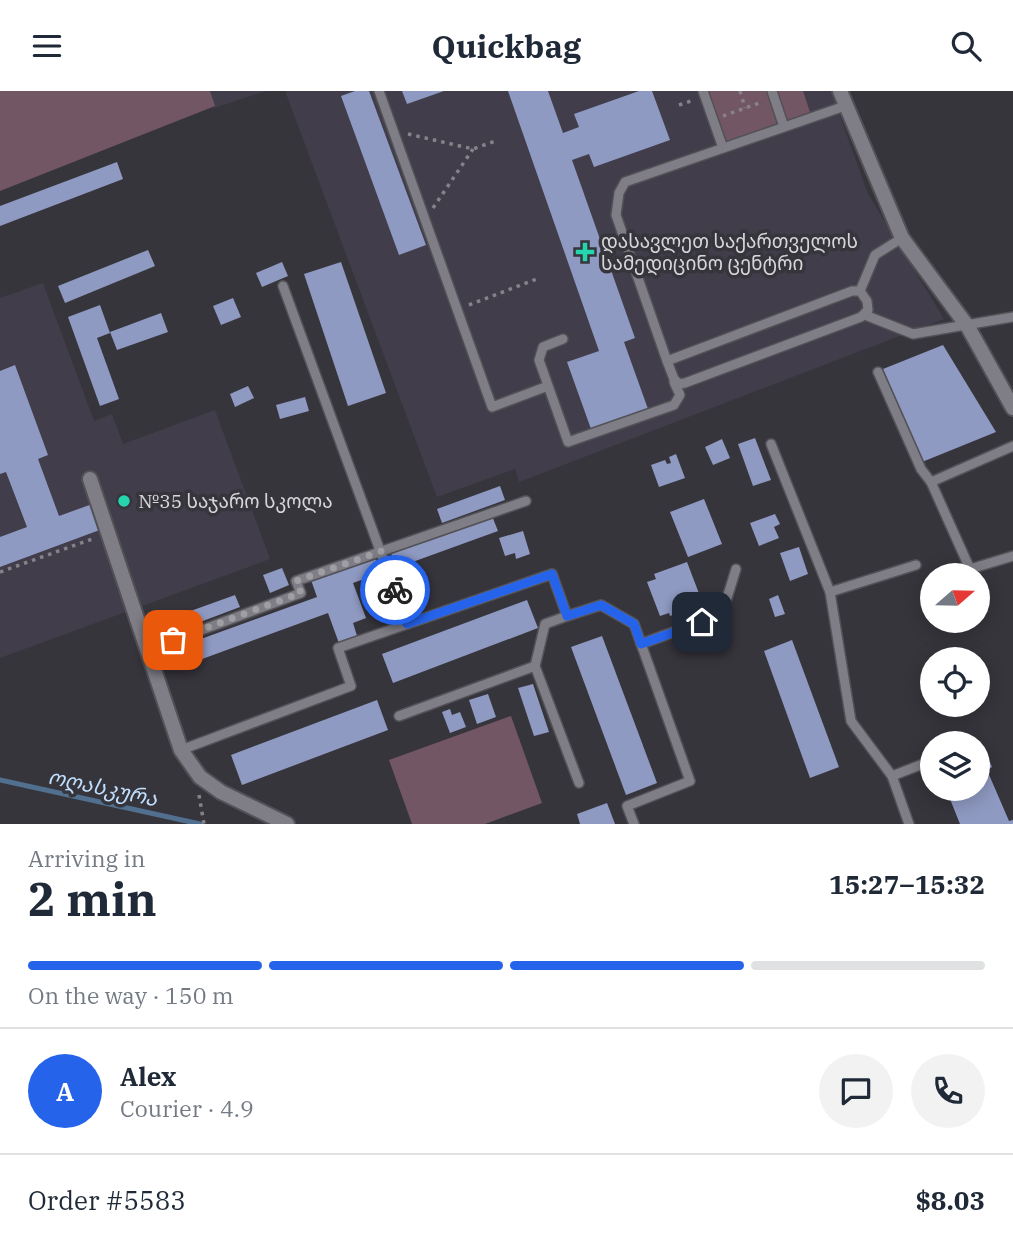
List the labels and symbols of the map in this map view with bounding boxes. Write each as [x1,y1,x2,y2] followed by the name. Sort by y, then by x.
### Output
[601,229,858,276] place label: დასავლეთ საქართველოს სამედიცინო ცენტრი
[575,242,595,262] marker: დასავლეთ საქართველოს სამედიცინო ცენტრი
[138,489,333,514] place label: №35 საჯარო სკოლა
[116,493,132,509] marker: №35 საჯარო სკოლა
[360,555,430,625] courier
[920,563,990,633] north arrow
[672,592,732,652] pin
[143,610,203,670] pin
[46,762,161,812] water label: ოღასკურა

